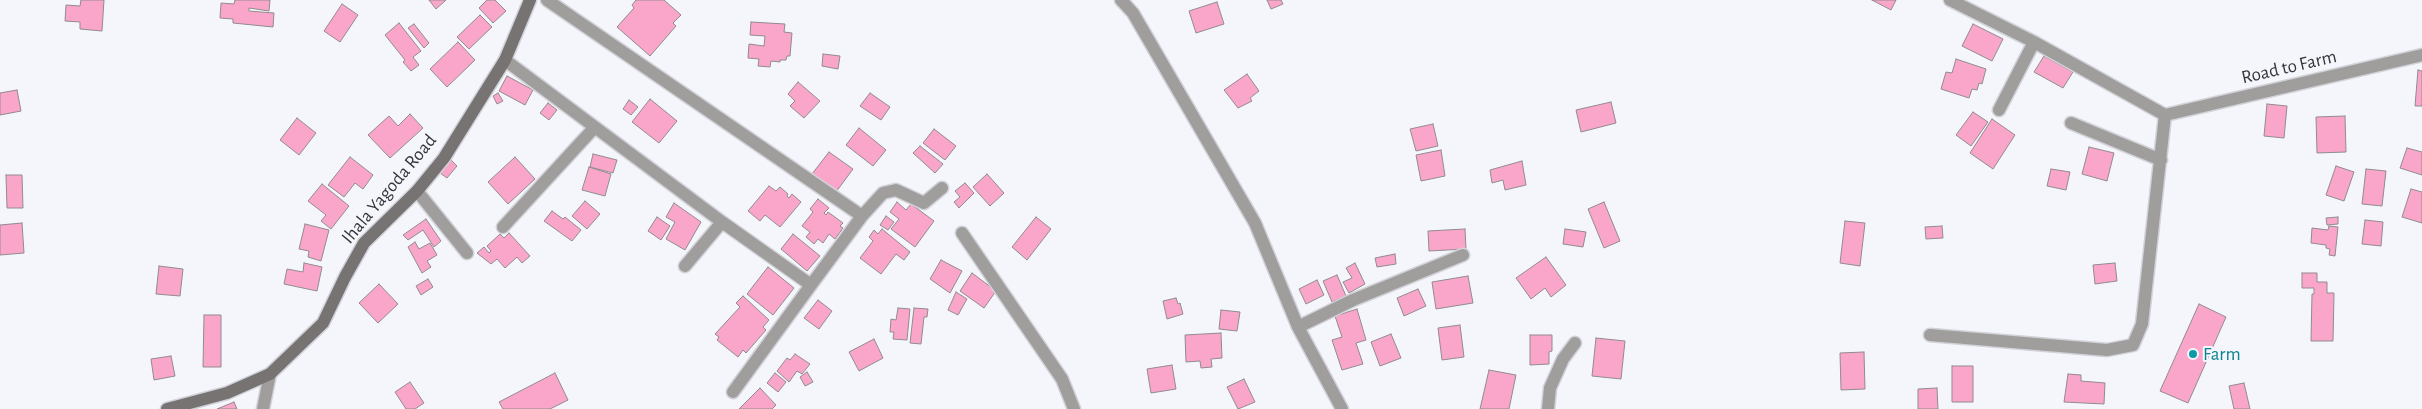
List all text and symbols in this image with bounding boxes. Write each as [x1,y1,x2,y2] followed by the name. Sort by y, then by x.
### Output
[2239,45,2339,89] street label: Road to Farm
[337,130,441,248] street label: Ihala Yagoda Road
[2203,343,2241,365] place label: Farm
[2187,348,2199,360] marker: Farm

